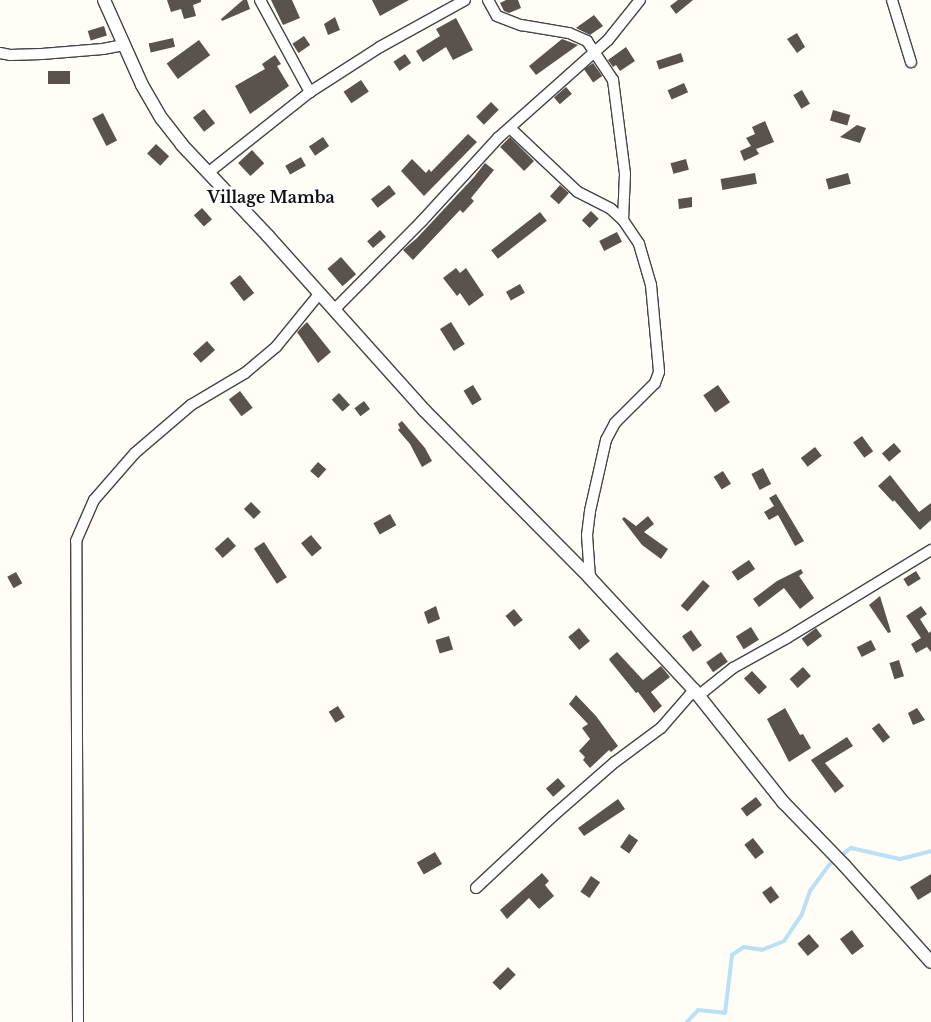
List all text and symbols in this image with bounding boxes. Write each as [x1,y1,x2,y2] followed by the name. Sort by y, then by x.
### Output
[207,187,335,207] district label: Village Mamba

